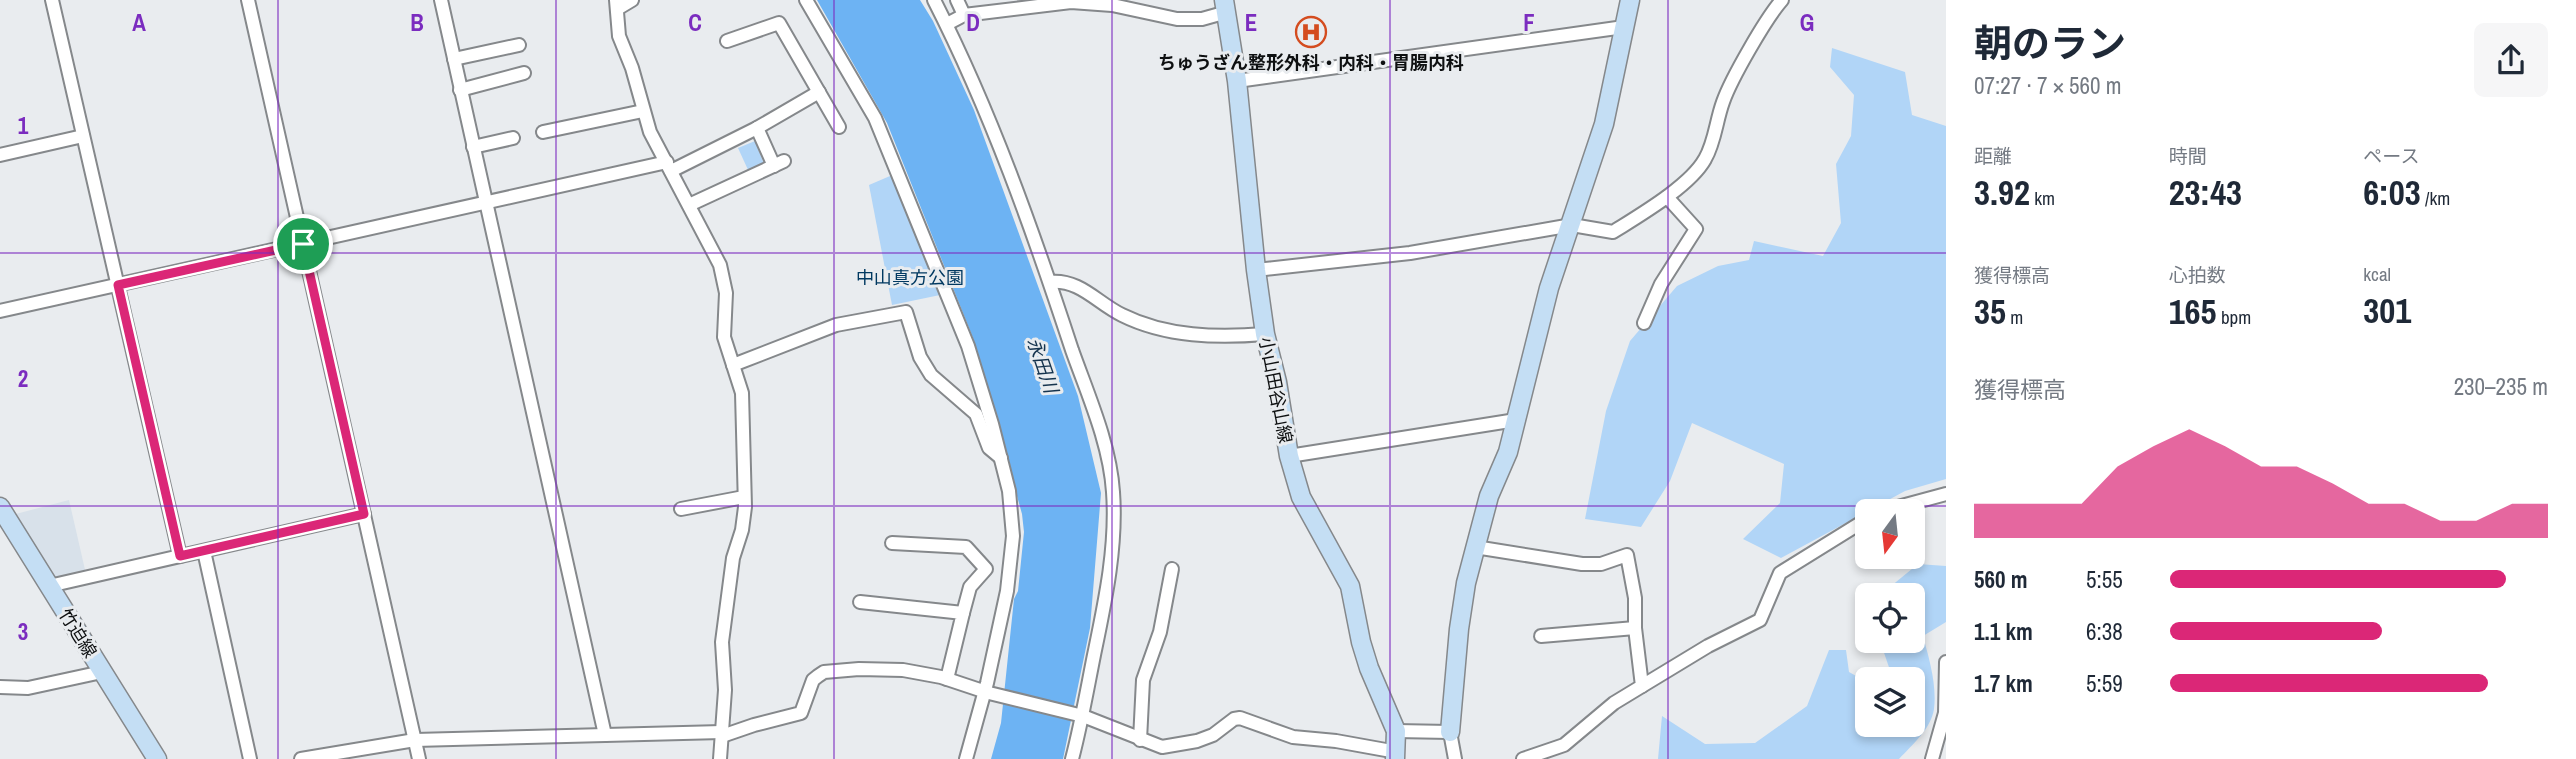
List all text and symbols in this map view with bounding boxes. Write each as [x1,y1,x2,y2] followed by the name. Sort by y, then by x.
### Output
[132,7,146,38] text: A
[410,7,424,38] text: B
[688,7,702,38] text: C
[966,7,980,38] text: D
[1245,7,1257,38] text: E
[1523,7,1535,38] text: F
[1800,7,1814,38] text: G
[1294,15,1328,49] hospital icon: ちゅうざん整形外科・内科・胃腸内科
[1974,18,2126,69] text: 朝のラン
[2474,23,2548,97] button: share
[1158,50,1464,75] place label: ちゅうざん整形外科・内科・胃腸内科
[1974,70,2121,101] text: 07:27 · 7 × 560 m
[18,110,29,141] text: 1
[1974,143,2012,169] text: 距離
[2169,143,2207,169] text: 時間
[2363,143,2419,169] text: ペース
[1974,169,2030,216] text: 3.92
[2169,169,2242,216] text: 23:43
[2363,169,2421,216] text: 6:03
[2030,185,2055,211] text: km
[2421,185,2450,211] text: /km
[273,214,333,274] pin
[284,225,322,263] icon: arrive
[2363,261,2391,287] text: kcal
[1974,262,2050,288] text: 獲得標高
[2169,262,2226,288] text: 心拍数
[856,265,964,290] park label: 中山真方公園
[2363,287,2411,334] text: 301
[1974,288,2006,335] text: 35
[2169,288,2217,335] text: 165
[2006,304,2023,330] text: m
[2217,304,2251,330] text: bpm
[1021,334,1065,398] water label: 永田川
[1253,335,1299,445] street label: 小山田谷山線
[18,363,28,394] text: 2
[2454,371,2548,402] text: 230–235 m
[1974,374,2066,405] text: 獲得標高
[1855,499,1925,569] north arrow
[1855,499,1925,737] map controls
[1974,564,2027,595] text: 560 m
[2086,564,2123,595] text: 5:55
[1855,583,1925,653] button: locate
[53,603,103,663] street label: 竹迫線
[18,616,28,647] text: 3
[1974,616,2033,647] text: 1.1 km
[2086,616,2123,647] text: 6:38
[1855,667,1925,737] button: layers
[1974,668,2033,699] text: 1.7 km
[2086,668,2123,699] text: 5:59

